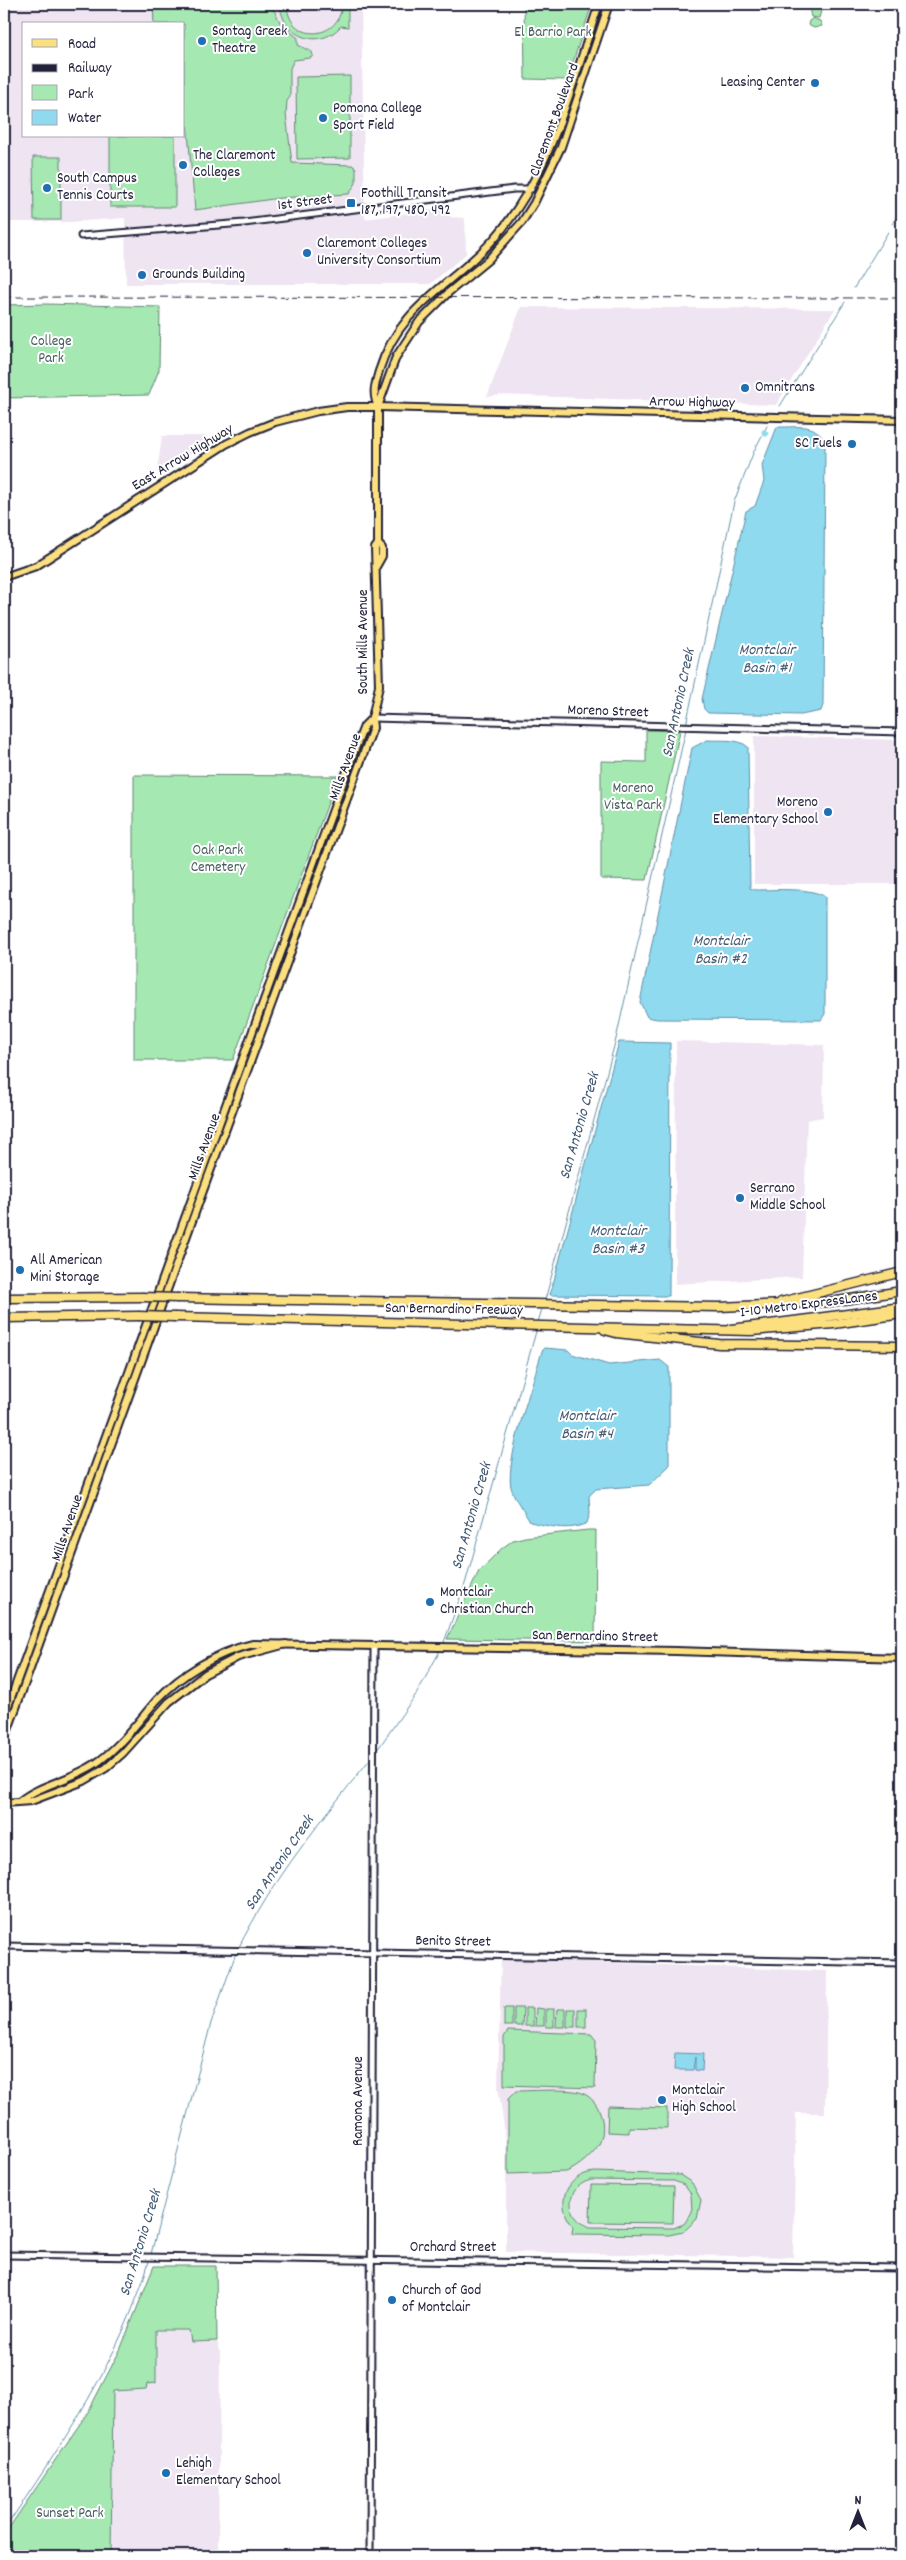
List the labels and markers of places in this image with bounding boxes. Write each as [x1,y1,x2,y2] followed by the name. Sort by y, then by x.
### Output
[212,21,287,60] place label: Sontag Greek Theatre
[196,35,208,47] marker: Sontag Greek Theatre
[721,72,805,94] place label: Leasing Center
[809,77,821,89] marker: Leasing Center
[333,98,422,137] place label: Pomona College Sport Field
[317,112,329,124] marker: Pomona College Sport Field
[193,145,276,184] place label: The Claremont Colleges
[177,159,189,171] marker: The Claremont Colleges
[57,168,137,207] place label: South Campus Tennis Courts
[41,182,53,194] marker: South Campus Tennis Courts
[361,183,451,222] place label: Foothill Transit 187, 197, 480, 492
[345,197,357,209] marker: Foothill Transit 187, 197, 480, 492
[317,233,441,272] place label: Claremont Colleges University Consortium
[301,247,313,259] marker: Claremont Colleges University Consortium
[152,264,245,286] place label: Grounds Building
[136,269,148,281] marker: Grounds Building
[755,377,815,399] place label: Omnitrans
[739,382,751,394] marker: Omnitrans
[795,433,842,455] place label: SC Fuels
[846,438,858,450] marker: SC Fuels
[713,792,818,831] place label: Moreno Elementary School
[822,806,834,818] marker: Moreno Elementary School
[750,1178,826,1217] place label: Serrano Middle School
[734,1192,746,1204] marker: Serrano Middle School
[30,1250,102,1289] place label: All American Mini Storage
[14,1264,26,1276] marker: All American Mini Storage
[440,1582,534,1621] place label: Montclair Christian Church
[424,1596,436,1608] marker: Montclair Christian Church
[672,2080,736,2119] place label: Montclair High School
[656,2094,668,2106] marker: Montclair High School
[402,2280,481,2319] place label: Church of God of Montclair
[386,2294,398,2306] marker: Church of God of Montclair
[176,2453,281,2492] place label: Lehigh Elementary School
[160,2467,172,2479] marker: Lehigh Elementary School

